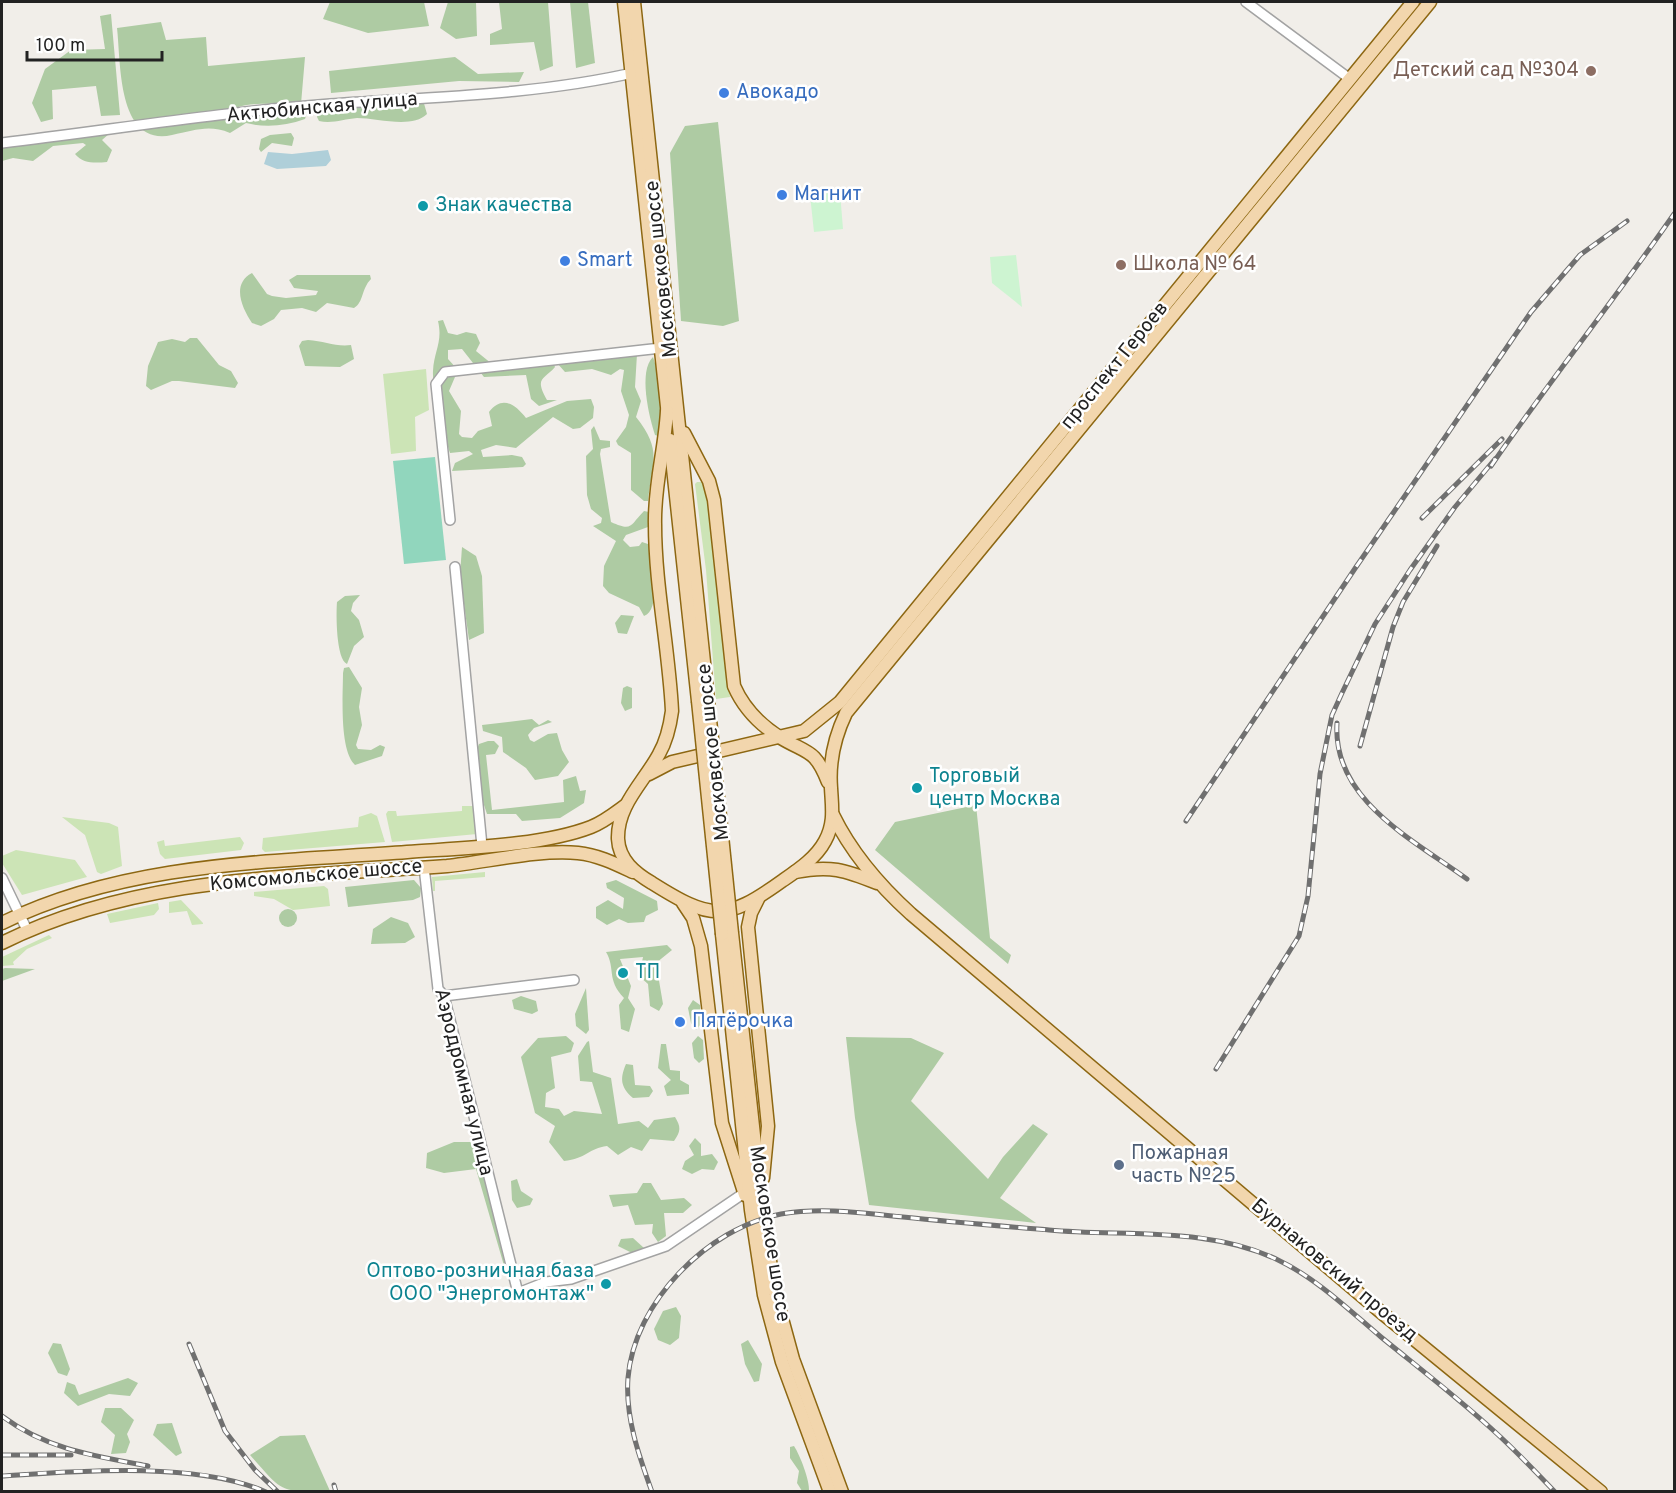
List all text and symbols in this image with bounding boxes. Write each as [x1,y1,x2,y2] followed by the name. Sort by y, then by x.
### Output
[27,24,162,62] scale bar
[36,35,85,58] text: 100 m
[1393,58,1579,84] place label: Детский сад №304
[1584,64,1598,78] marker: Детский сад №304
[736,80,819,106] place label: Авокадо
[717,86,731,100] marker: Авокадо
[225,87,419,129] street label: Актюбинская улица
[640,179,684,359] street label: Московское шоссе
[794,182,862,208] place label: Магнит
[775,188,789,202] marker: Магнит
[435,193,572,219] place label: Знак качества
[416,199,430,213] marker: Знак качества
[577,248,632,274] place label: Smart
[1133,252,1256,278] place label: Школа № 64
[558,254,572,268] marker: Smart
[1114,258,1128,272] marker: Школа № 64
[1055,297,1175,435] street label: проспект Героев
[692,662,736,842] street label: Московское шоссе
[929,764,1060,813] place label: Торговый центр Москва
[910,781,924,795] marker: Торговый центр Москва
[209,854,423,898] street label: Комсомольское шоссе
[635,960,660,986] place label: ТП
[616,966,630,980] marker: ТП
[427,986,499,1178] street label: Аэродромная улица
[692,1009,793,1035] place label: Пятёрочка
[673,1015,687,1029] marker: Пятёрочка
[1131,1141,1236,1190] place label: Пожарная часть №25
[742,1144,796,1324] street label: Московское шоссе
[1112,1158,1126,1172] marker: Пожарная часть №25
[1245,1193,1423,1349] street label: Бурнаковский проезд
[366,1259,594,1308] place label: Оптово-розничная база ООО "Энергомонтаж"
[599,1277,613,1291] marker: Оптово-розничная база ООО "Энергомонтаж"

